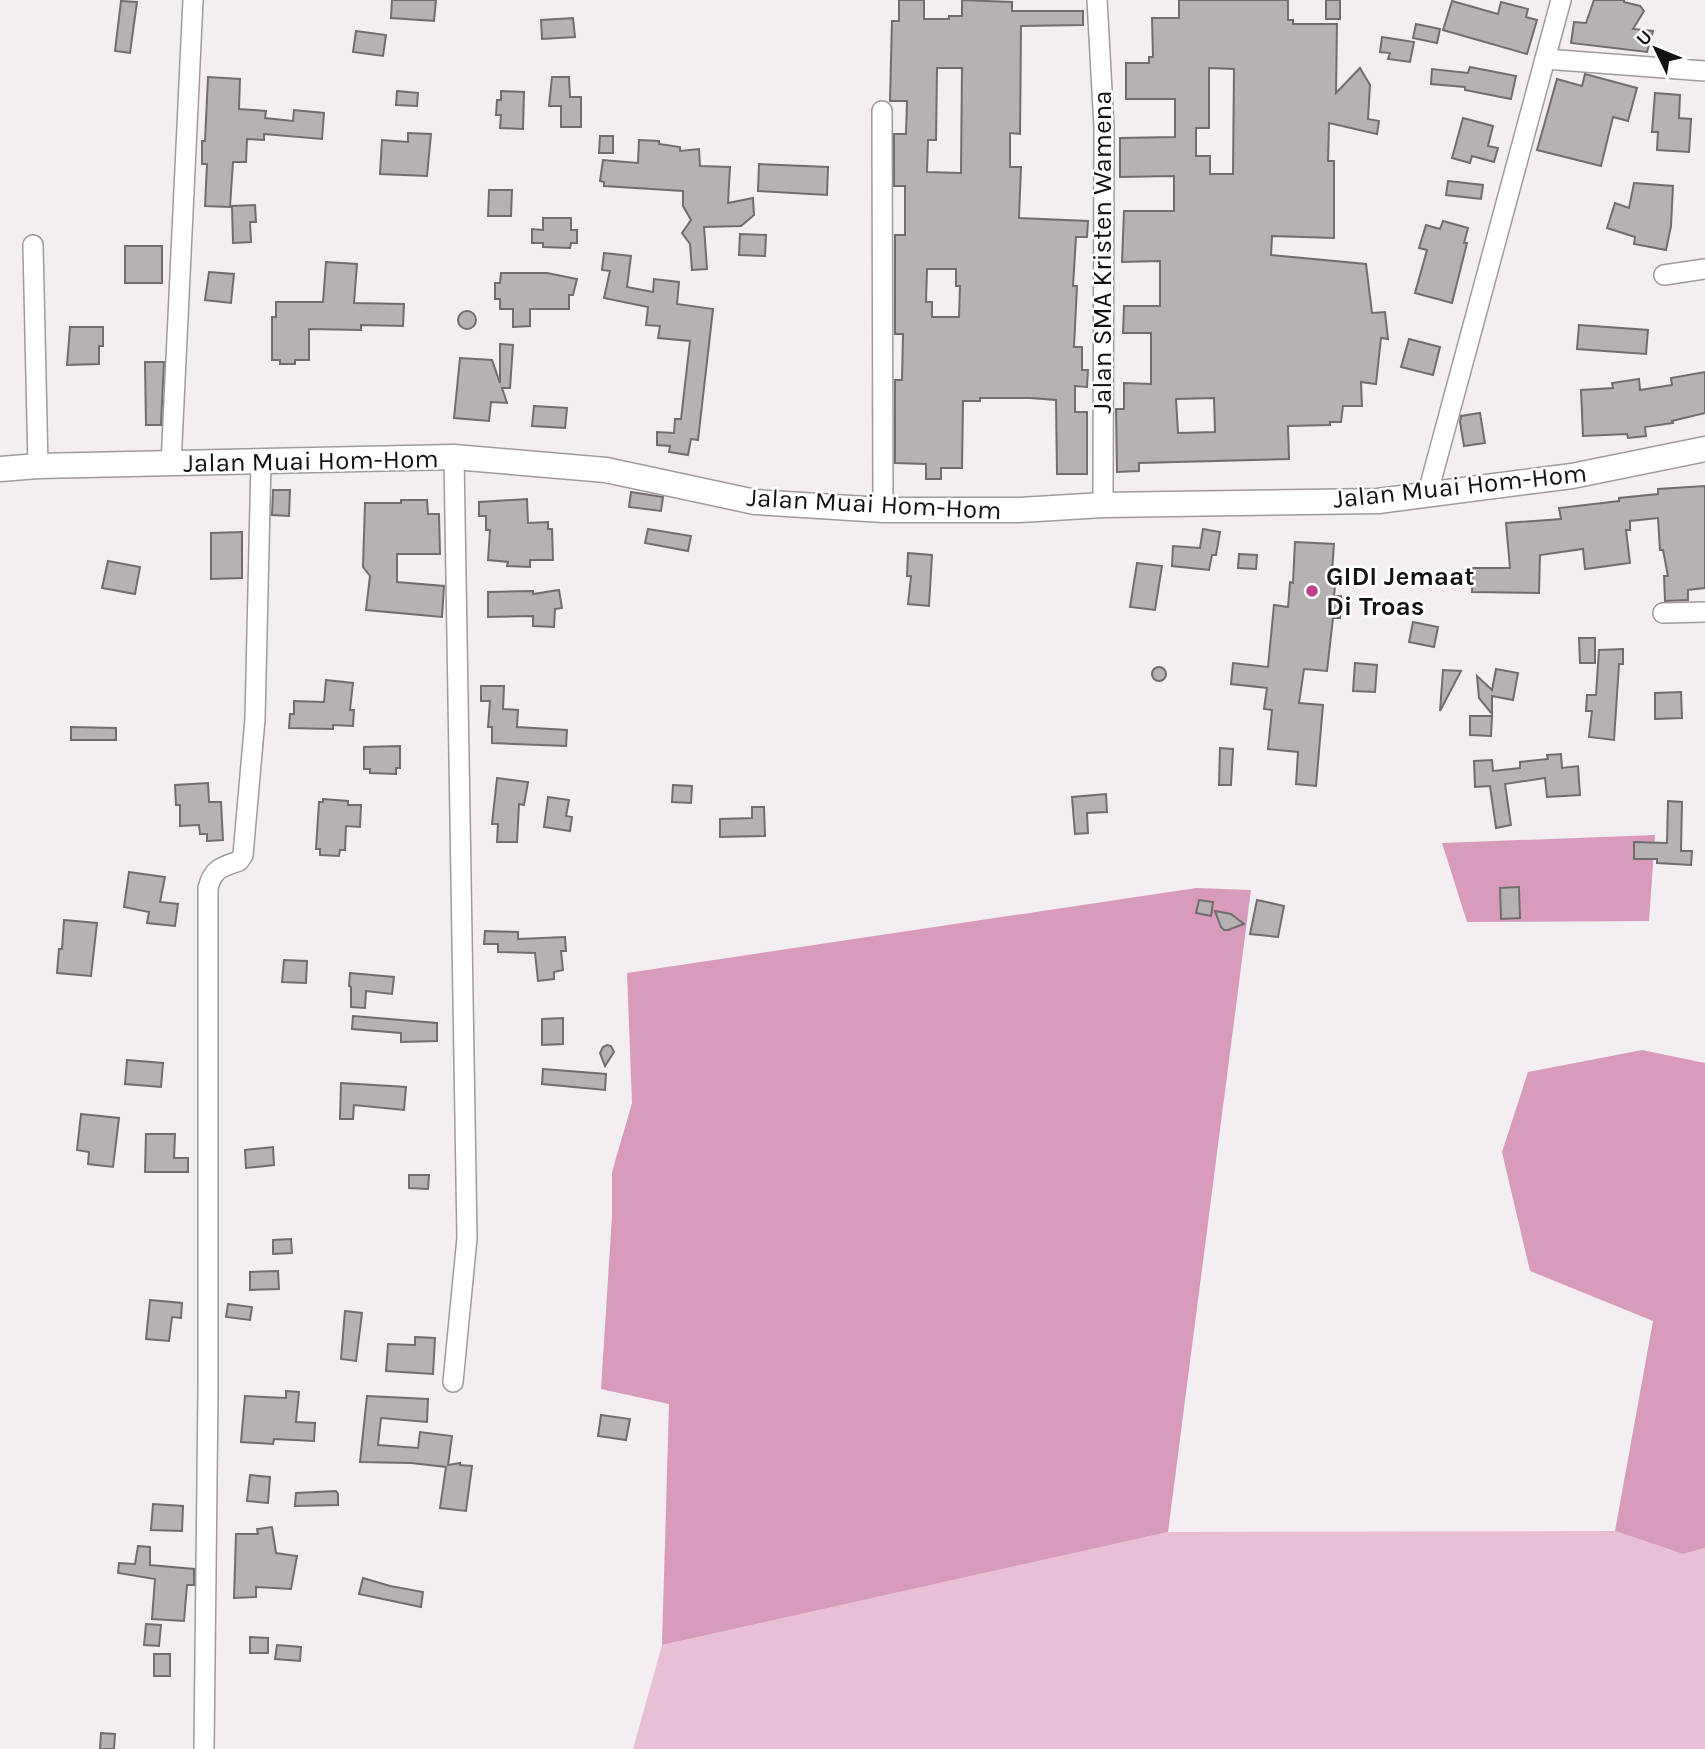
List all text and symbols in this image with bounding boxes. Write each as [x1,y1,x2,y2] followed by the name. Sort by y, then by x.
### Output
[1621,14,1691,84] north arrow
[1632,26,1657,50] text: U
[1087,90,1118,414] street label: Jalan SMA Kristen Wamena
[183,443,439,479] street label: Jalan Muai Hom-Hom
[1332,457,1588,515] street label: Jalan Muai Hom-Hom
[746,482,1002,526] street label: Jalan Muai Hom-Hom
[1326,561,1475,622] place label: GIDI Jemaat Di Troas
[1304,583,1320,599] marker: GIDI Jemaat Di Troas

